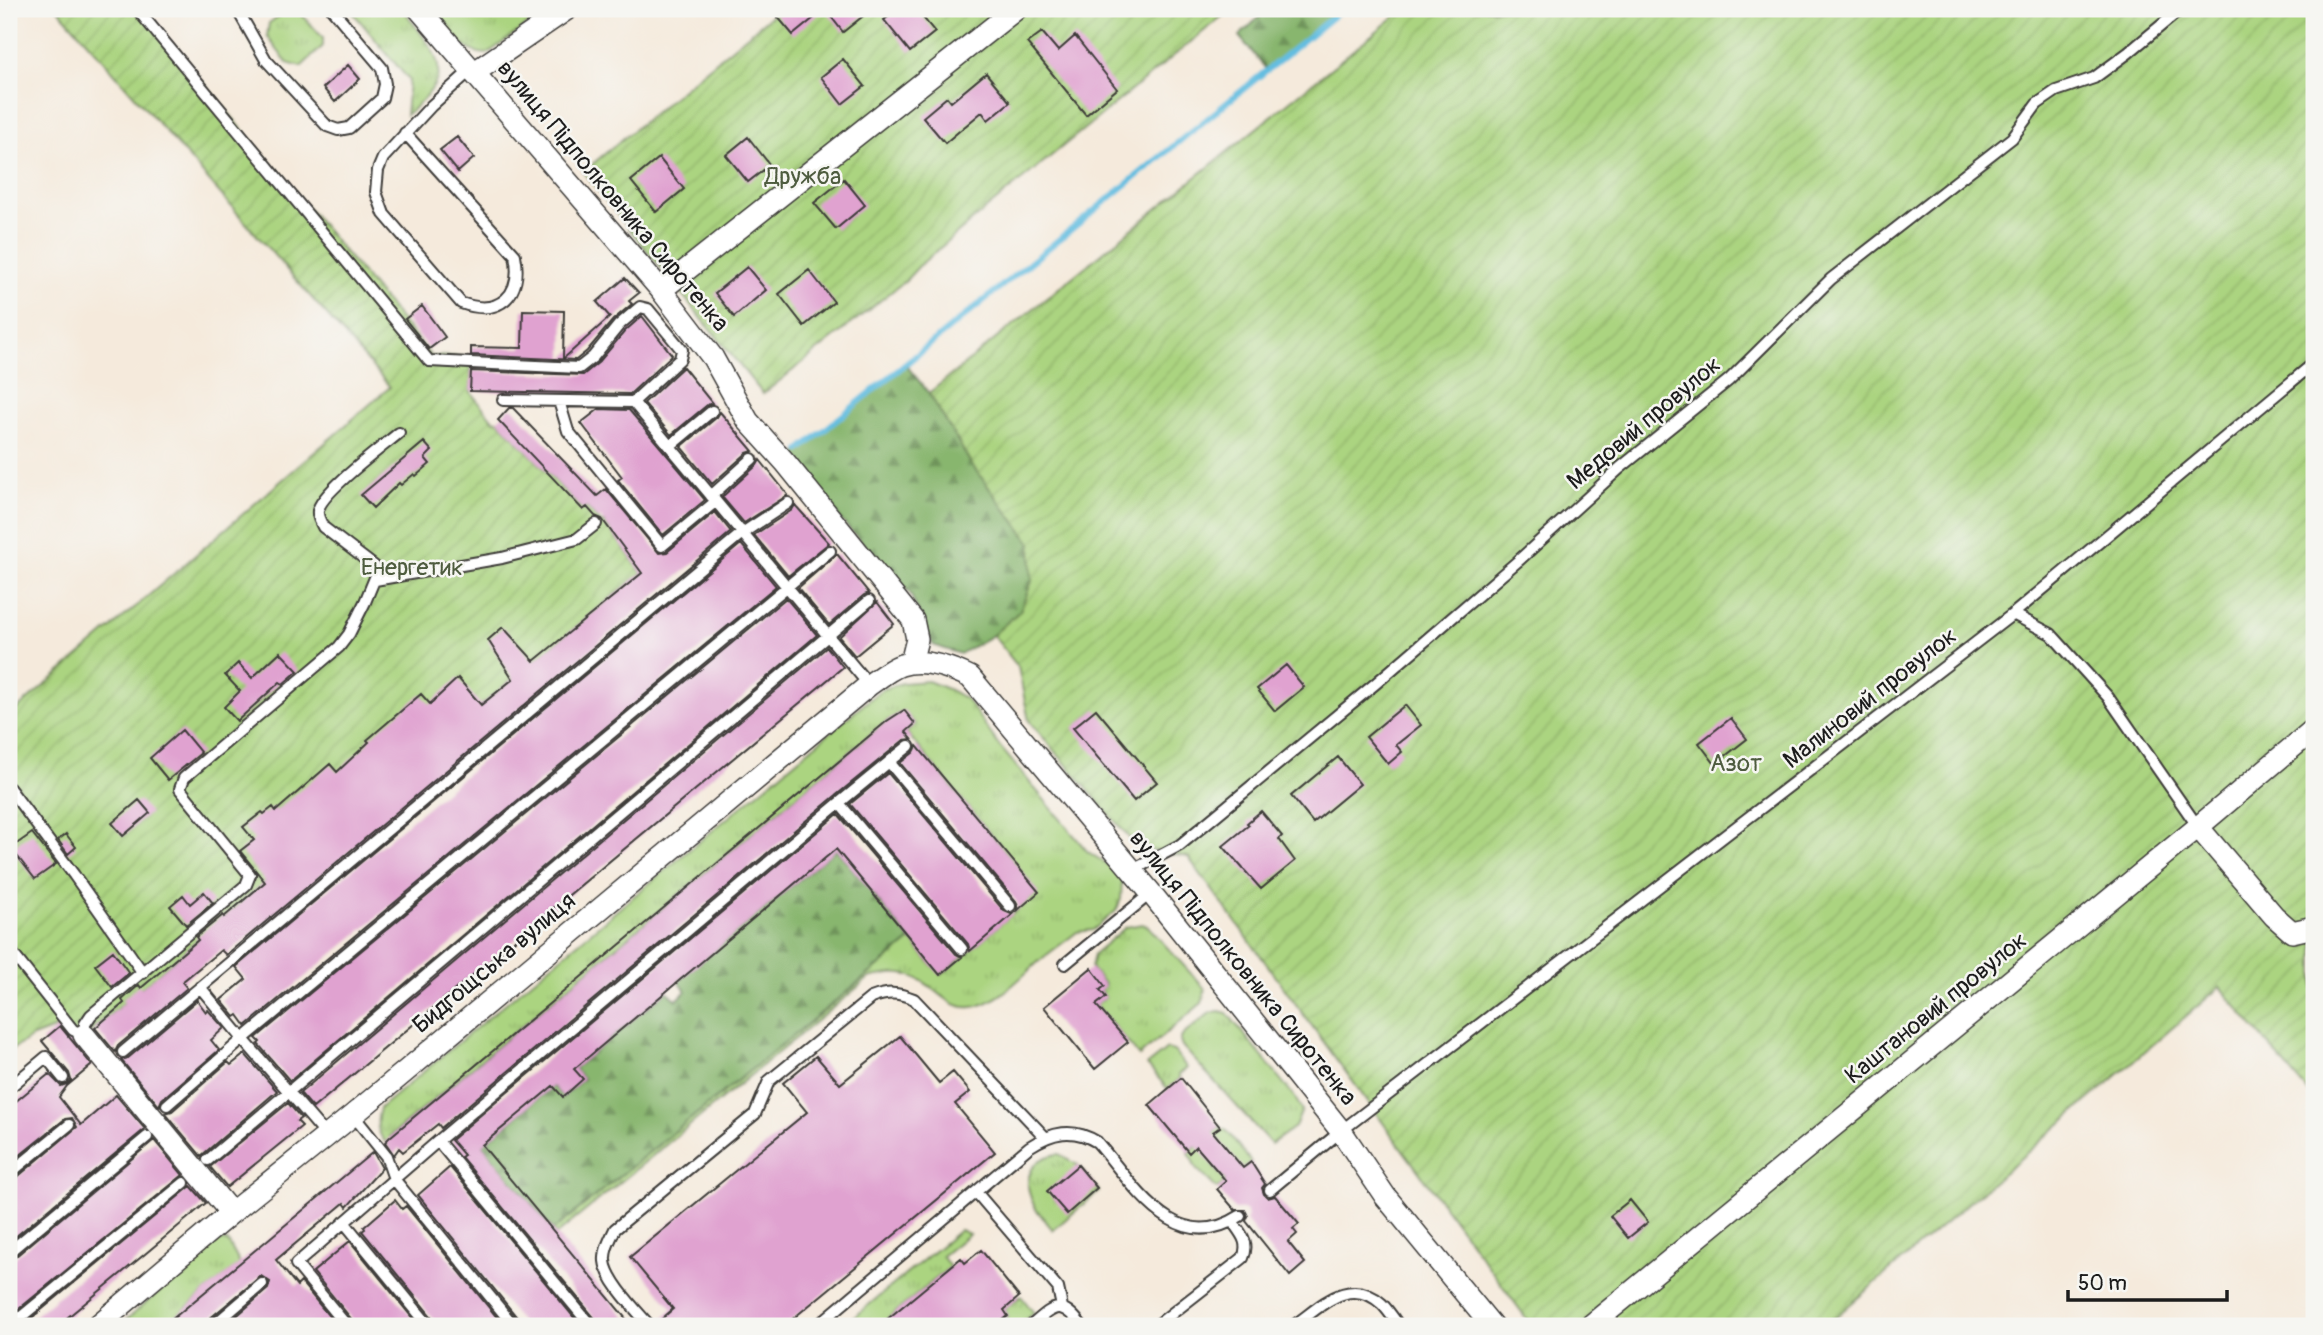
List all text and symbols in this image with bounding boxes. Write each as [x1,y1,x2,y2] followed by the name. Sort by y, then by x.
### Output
[491,54,735,338] street label: вулиця Підполковника Сиротенка
[764,162,841,191] park label: Дружба
[1561,350,1727,496] street label: Медовий провулок
[361,553,463,582] park label: Енергетик
[1777,621,1963,775] street label: Малиновий провулок
[1710,749,1762,778] park label: Азот
[1123,825,1363,1111] street label: вулиця Підполковника Сиротенка
[407,886,581,1040] street label: Бидгощська вулиця
[1839,926,2033,1090] street label: Каштановий провулок
[2068,1258,2227,1302] scale bar
[2078,1270,2127,1297] text: 50 m

